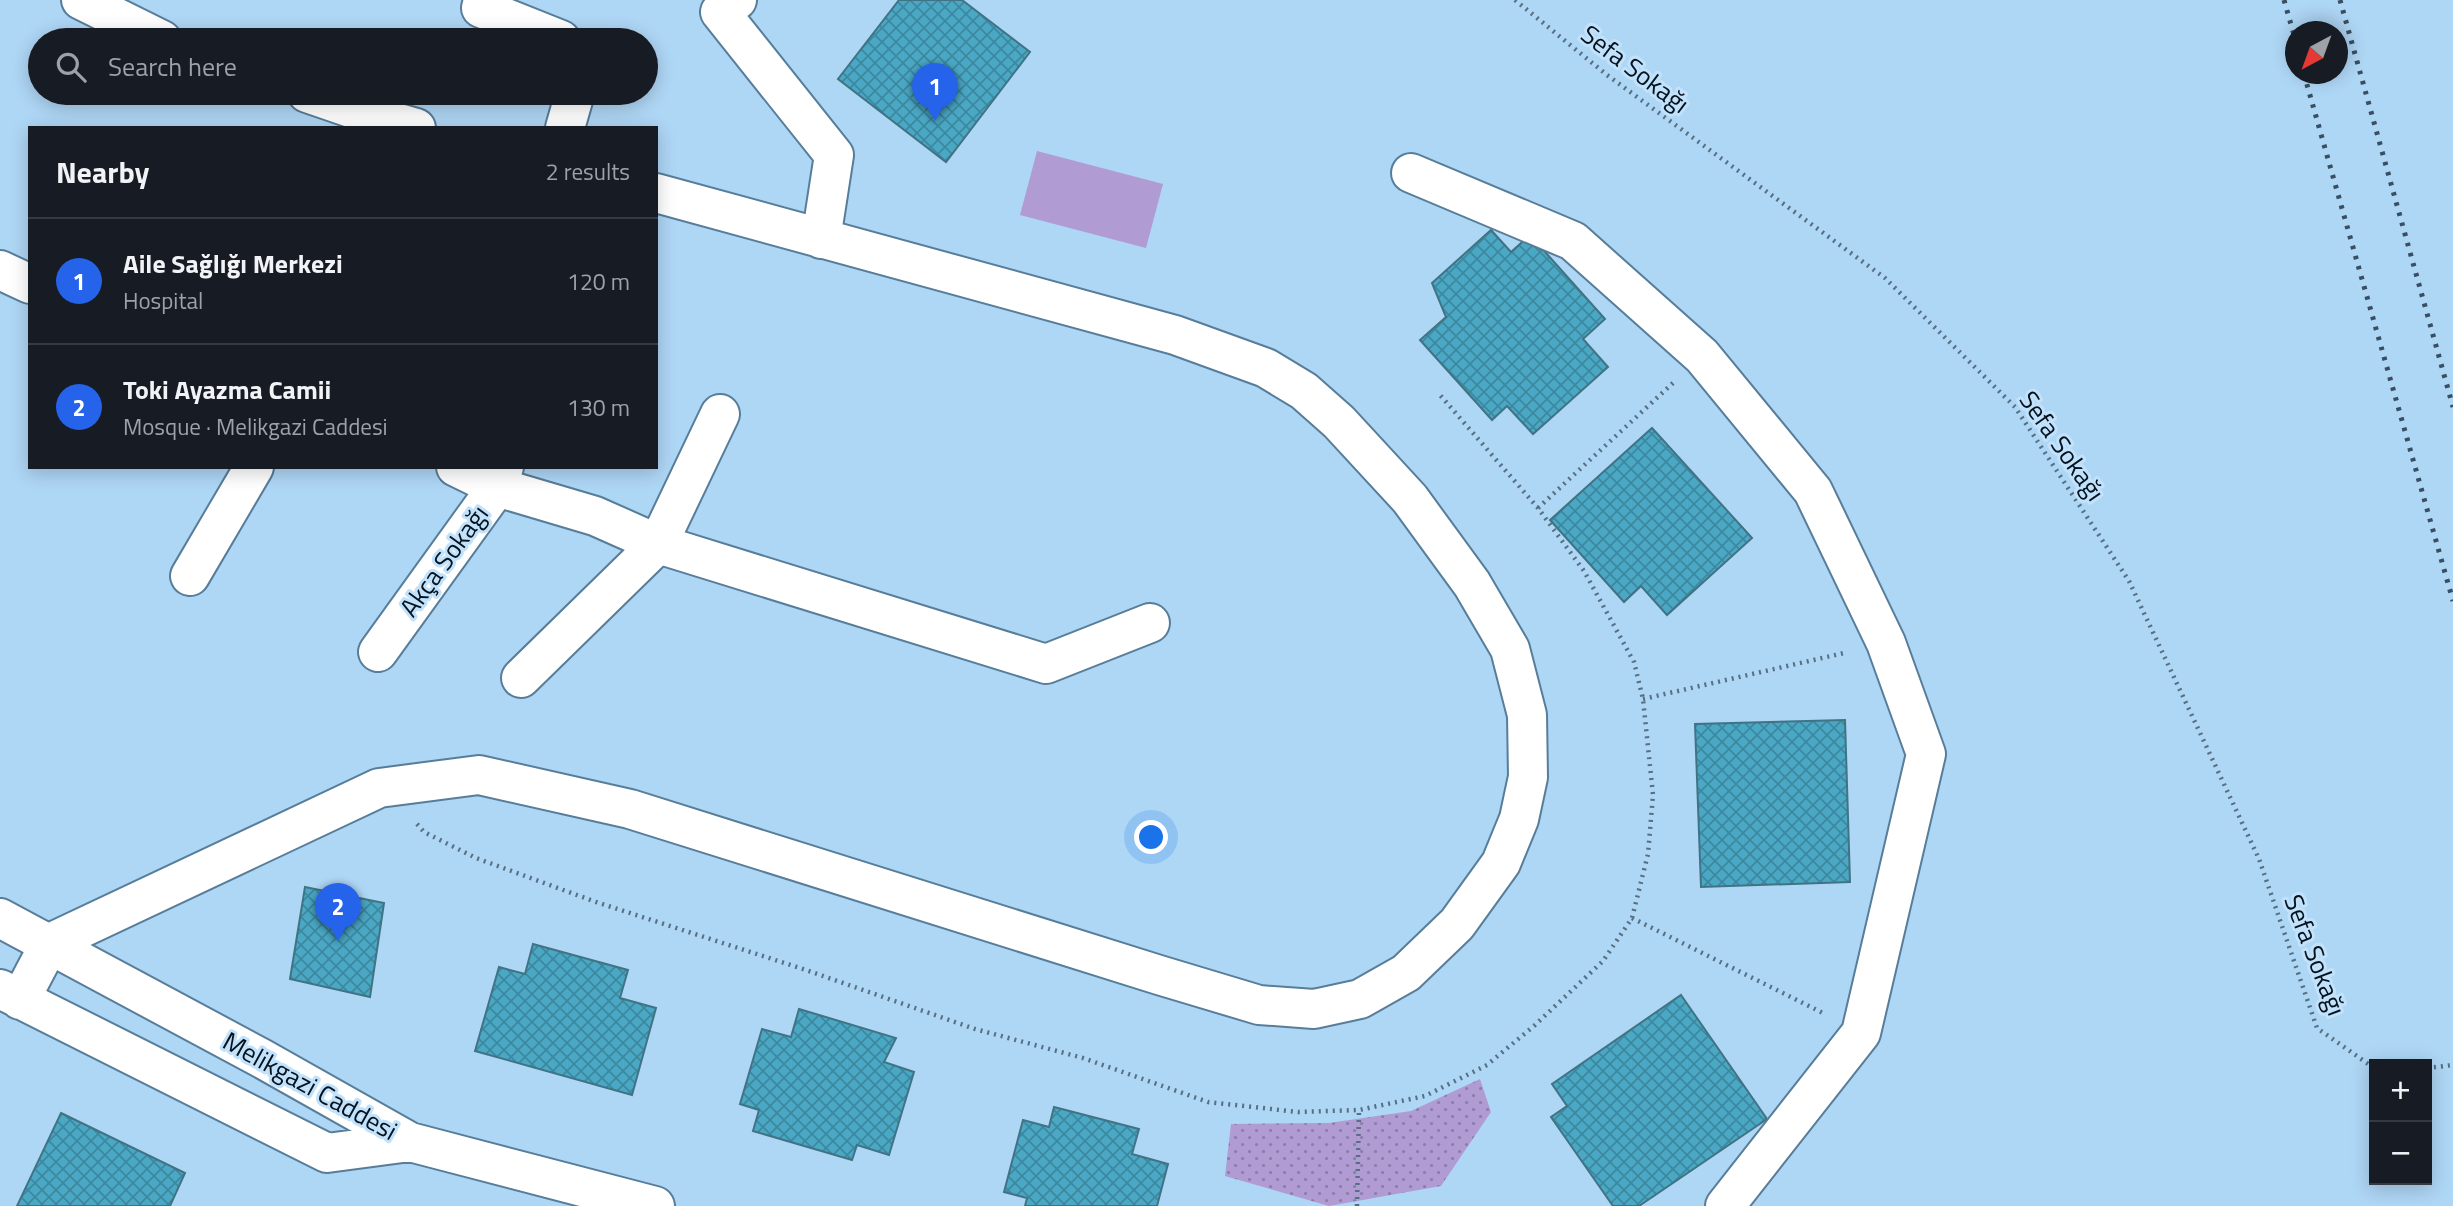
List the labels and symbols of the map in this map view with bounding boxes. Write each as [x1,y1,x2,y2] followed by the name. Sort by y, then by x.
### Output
[1573,15,1698,122] street label: Sefa Sokağı
[2285,21,2348,84] north arrow
[912,63,958,121] pin: 1
[2010,383,2115,509] street label: Sefa Sokağı
[390,497,498,625] street label: Akça Sokağı
[1134,820,1168,854] your location
[315,883,361,941] pin: 2
[2275,889,2356,1021] street label: Sefa Sokağı
[216,1021,405,1150] street label: Melikgazi Caddesi

